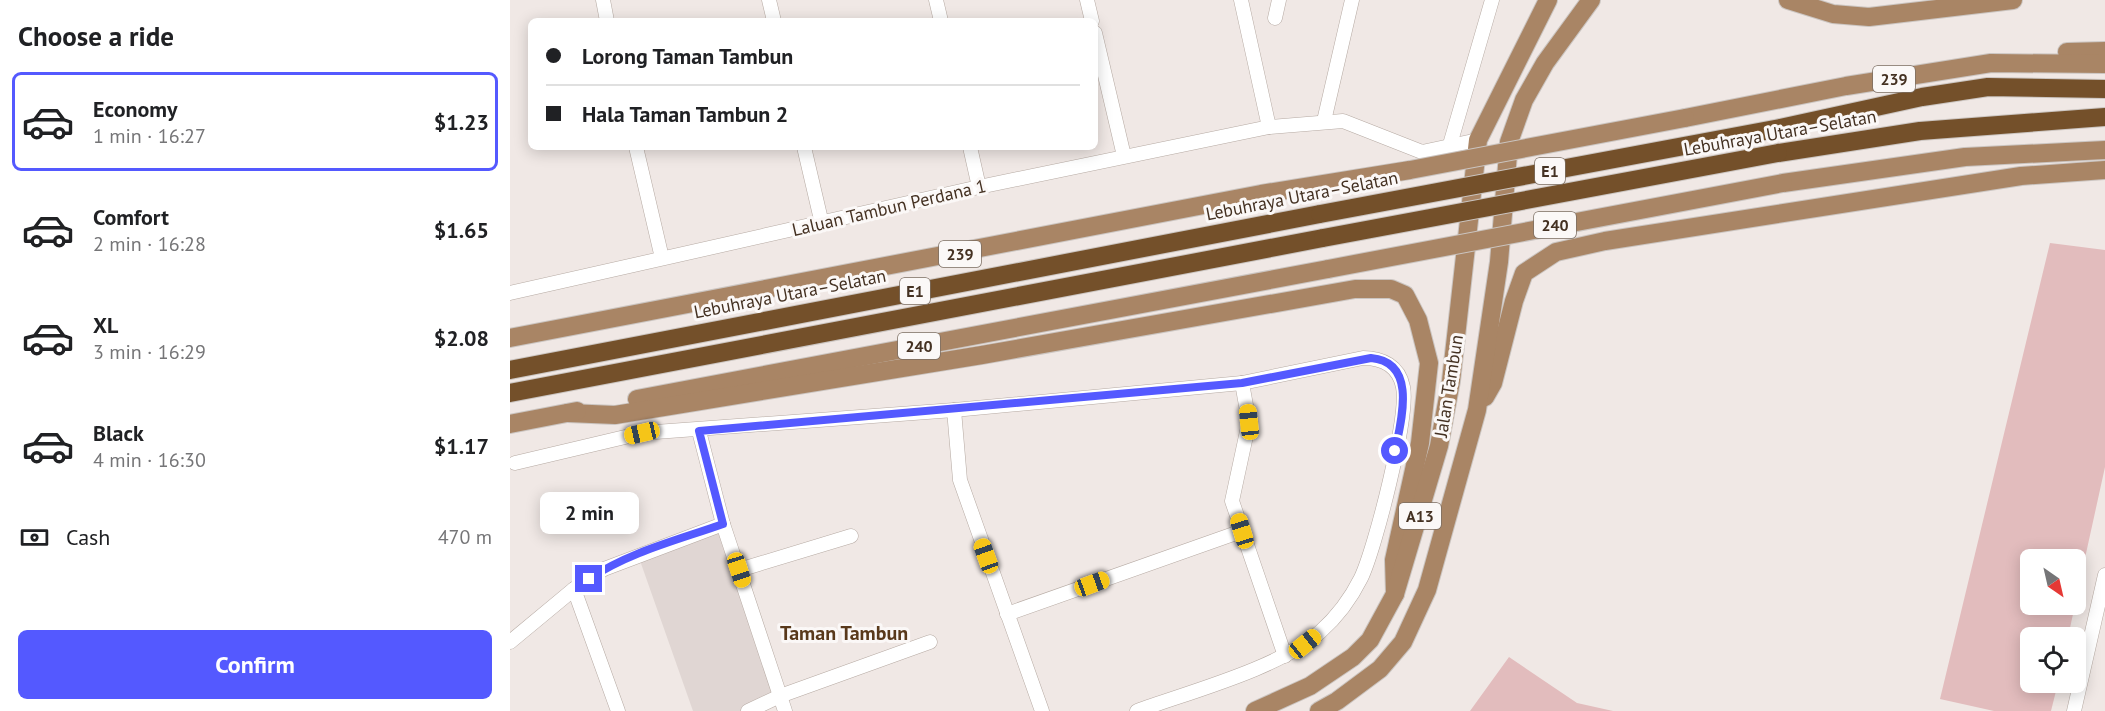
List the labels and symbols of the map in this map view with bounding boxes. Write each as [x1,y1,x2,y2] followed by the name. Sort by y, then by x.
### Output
[1873,66,1915,92] road number: 239
[1682,104,1878,161] street label: Lebuhraya Utara–Selatan
[1535,158,1565,184] road number: E1
[1204,166,1400,225] street label: Lebuhraya Utara–Selatan
[790,174,988,241] street label: Laluan Tambun Perdana 1
[1534,212,1576,238] road number: 240
[939,241,981,267] road number: 239
[692,264,888,323] street label: Lebuhraya Utara–Selatan
[900,278,930,304] road number: E1
[898,333,940,359] road number: 240
[1429,333,1468,440] street label: Jalan Tambun
[1238,403,1260,441] car
[622,420,662,446] car
[1381,437,1408,464] route start
[539,492,638,534] callout: 2 min
[1399,503,1441,529] road number: A13
[1228,511,1256,551] car
[971,536,1001,576] car
[2020,549,2086,615] north arrow
[725,550,753,590] car
[575,565,602,592] route end
[1072,569,1112,599] car
[780,620,908,646] district label: Taman Tambun
[1285,626,1325,662] car

